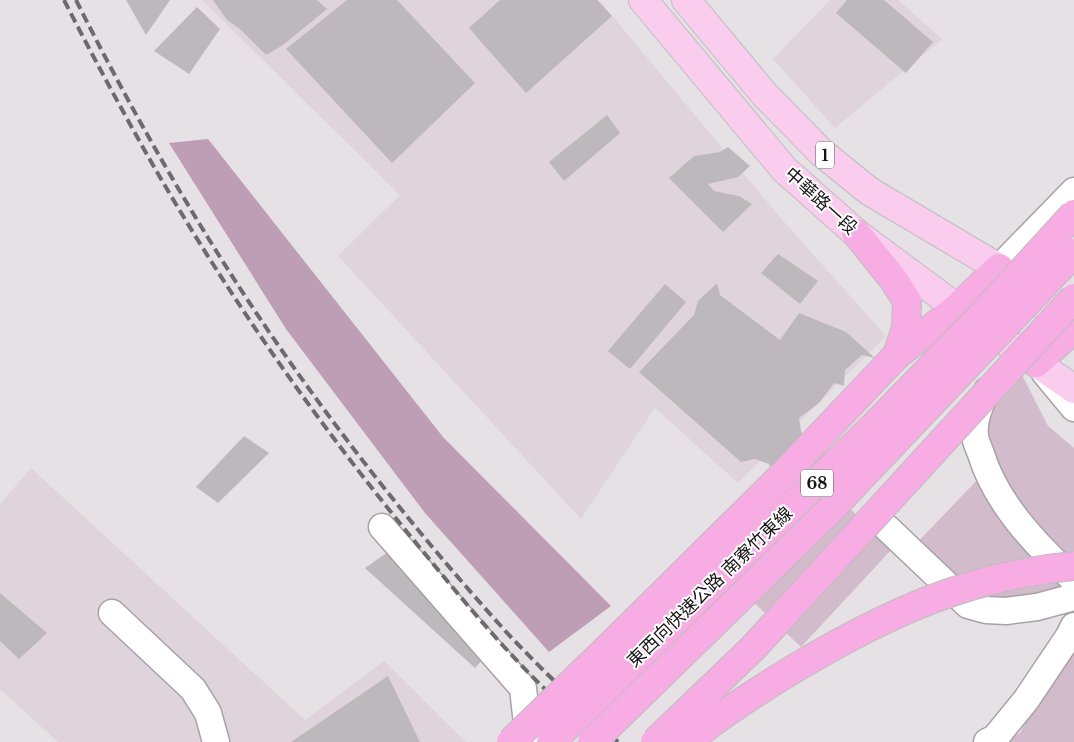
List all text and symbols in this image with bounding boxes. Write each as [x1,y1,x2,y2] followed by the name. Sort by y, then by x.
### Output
[816,142,834,168] road number: 1
[780,163,862,239] street label: 中華路一段
[801,469,833,496] road number: 68
[623,502,797,672] street label: 東西向快速公路 南寮竹東線

